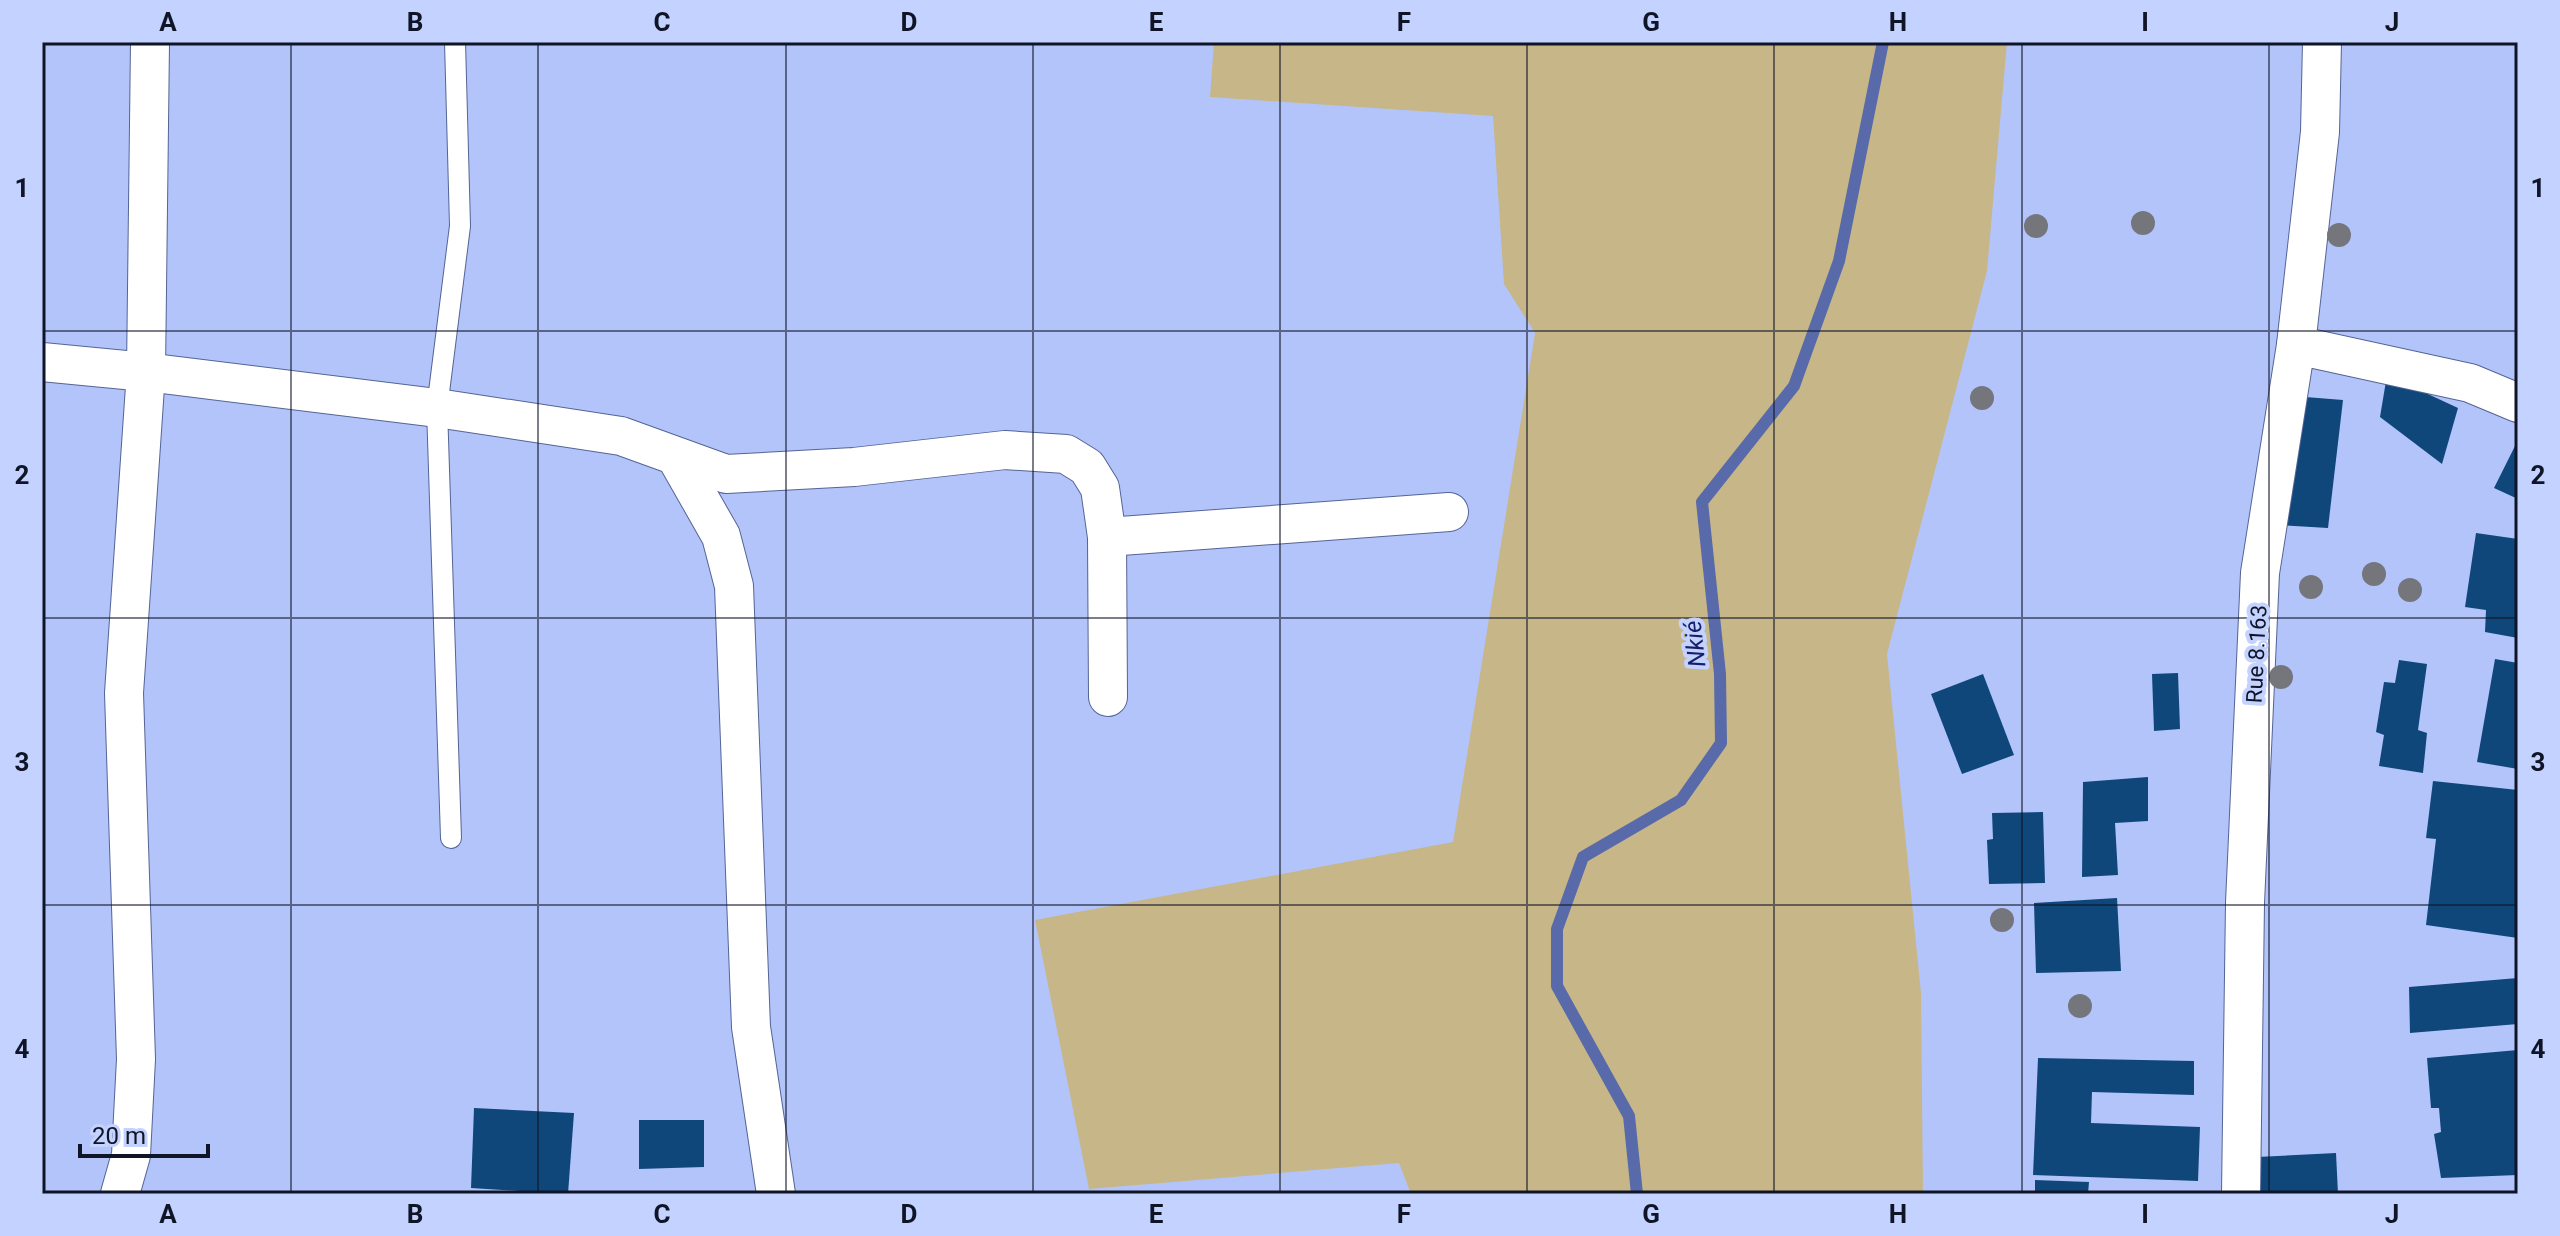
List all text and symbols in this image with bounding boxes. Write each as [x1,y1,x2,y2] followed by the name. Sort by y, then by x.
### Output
[159,7,177,37] text: A
[407,7,423,37] text: B
[653,7,671,37] text: C
[901,7,917,37] text: D
[1149,7,1164,37] text: E
[1397,7,1411,37] text: F
[1642,7,1660,37] text: G
[1889,7,1907,37] text: H
[2141,7,2149,37] text: I
[2385,7,2399,37] text: J
[15,173,29,203] text: 1
[2531,173,2545,203] text: 1
[15,460,29,490] text: 2
[2531,460,2545,490] text: 2
[2241,604,2272,704] street label: Rue 8.163
[1679,619,1711,669] water label: Nkié
[15,747,29,777] text: 3
[2531,747,2545,777] text: 3
[15,1034,30,1064] text: 4
[2531,1034,2546,1064] text: 4
[80,1108,208,1158] scale bar
[92,1122,146,1150] text: 20 m
[159,1199,177,1229] text: A
[407,1199,423,1229] text: B
[653,1199,671,1229] text: C
[901,1199,917,1229] text: D
[1149,1199,1164,1229] text: E
[1397,1199,1411,1229] text: F
[1642,1199,1660,1229] text: G
[1889,1199,1907,1229] text: H
[2141,1199,2149,1229] text: I
[2385,1199,2399,1229] text: J

